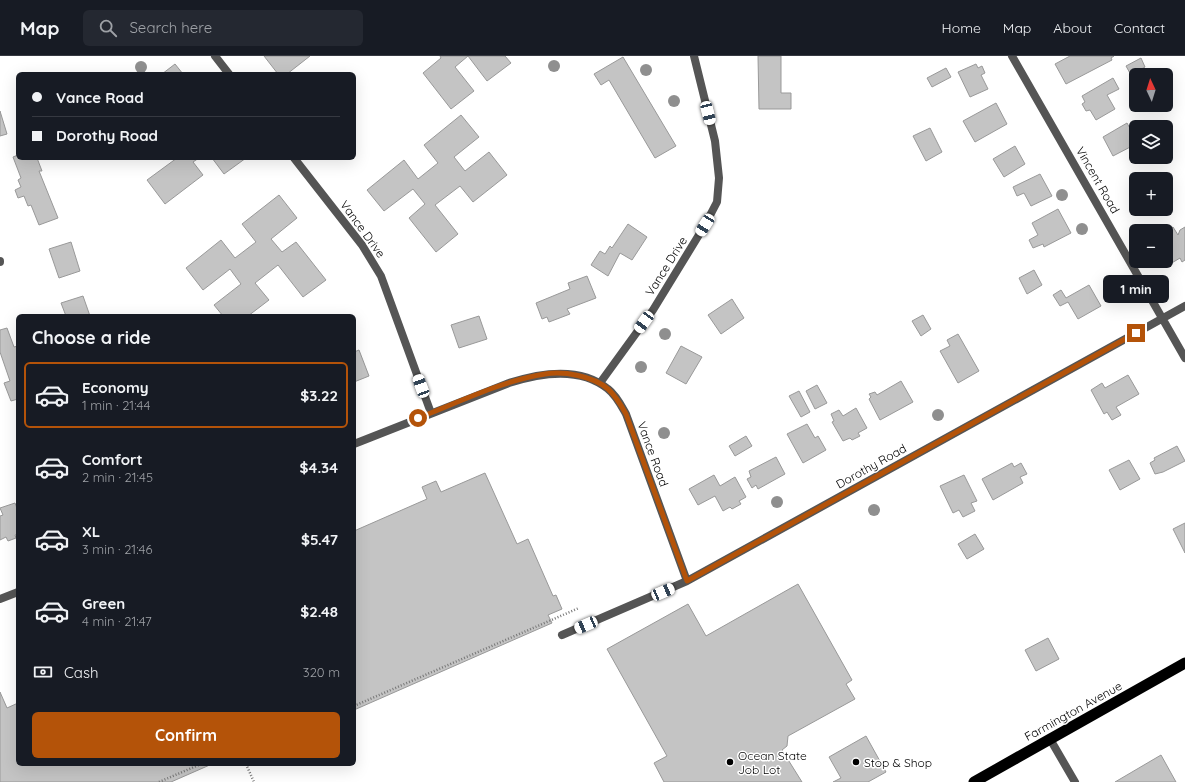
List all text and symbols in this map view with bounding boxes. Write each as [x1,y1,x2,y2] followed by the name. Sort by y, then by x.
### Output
[83,10,363,46] search box
[20,16,59,40] text: Map
[97,17,119,39] icon: search
[129,18,212,37] text: Search here
[942,19,981,37] text: Home
[1003,19,1031,37] text: Map
[1053,19,1092,37] text: About
[1114,19,1165,37] text: Contact
[1129,68,1173,112] north arrow
[1129,68,1173,268] map controls
[56,88,144,107] text: Vance Road
[699,100,717,126] car
[1129,120,1173,164] button: layers
[56,126,158,145] text: Dorothy Road
[1073,144,1123,216] street label: Vincent Road
[1129,172,1173,216] button: +
[337,197,389,261] street label: Vance Drive
[694,212,716,238] car
[1129,224,1173,268] button: −
[642,233,690,298] street label: Vance Drive
[1103,275,1169,303] callout: 1 min
[1120,281,1152,297] text: 1 min
[632,309,656,335] car
[1127,324,1145,342] route end
[32,326,151,349] text: Choose a ride
[411,373,431,399] car
[34,377,70,413] icon: car
[82,378,149,397] text: Economy
[300,386,338,405] text: $3.22
[82,397,150,413] text: 1 min · 21:44
[409,409,427,427] route start
[634,419,672,489] street label: Vance Road
[833,440,909,492] street label: Dorothy Road
[34,449,70,485] icon: car
[82,450,143,469] text: Comfort
[300,458,338,477] text: $4.34
[82,469,153,485] text: 2 min · 21:45
[34,521,70,557] icon: car
[82,522,100,541] text: XL
[301,530,338,549] text: $5.47
[82,541,152,557] text: 3 min · 21:46
[650,582,676,602] car
[34,593,70,629] icon: car
[82,594,125,613] text: Green
[300,602,338,621] text: $2.48
[82,613,152,629] text: 4 min · 21:47
[573,615,599,635] car
[32,661,54,683] icon: cash
[64,663,98,682] text: Cash
[303,664,340,680] text: 320 m
[1022,678,1124,744] street label: Farmington Avenue
[32,712,340,758] button: Confirm
[738,748,807,777] place label: Ocean State Job Lot
[864,755,932,770] place label: Stop & Shop
[725,757,735,767] marker: Ocean State Job Lot
[851,757,861,767] marker: Stop & Shop

